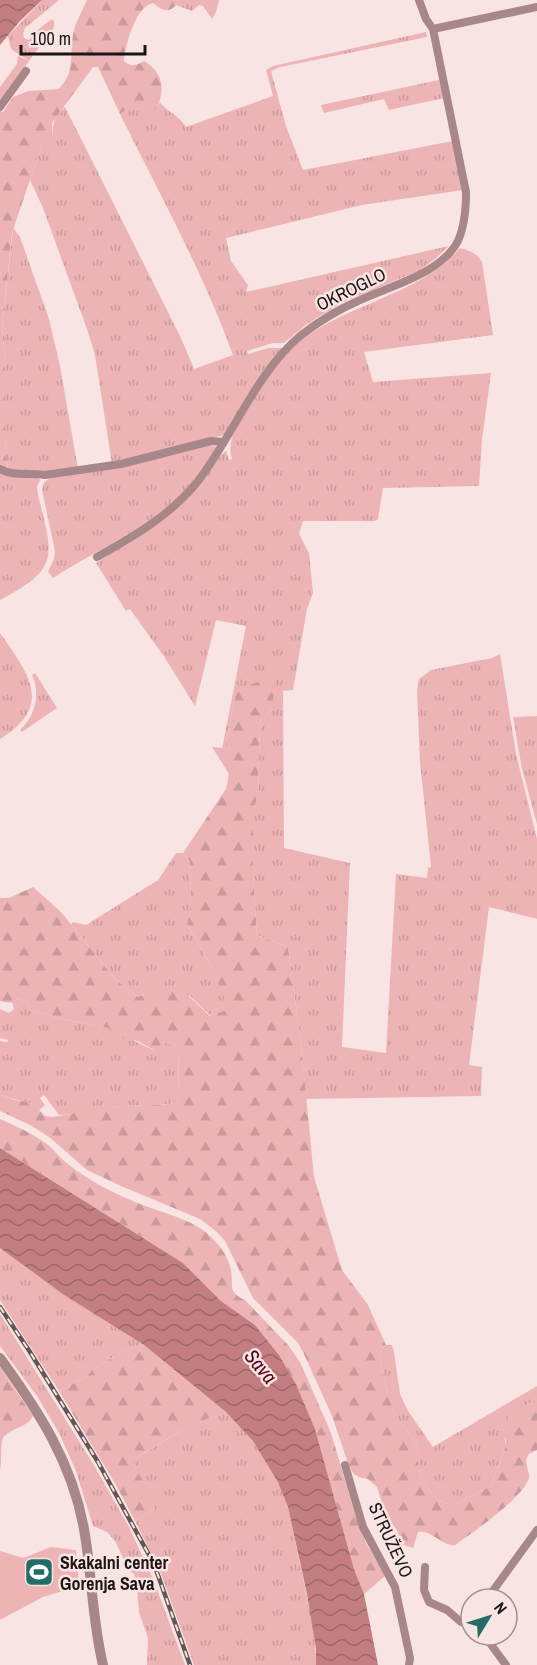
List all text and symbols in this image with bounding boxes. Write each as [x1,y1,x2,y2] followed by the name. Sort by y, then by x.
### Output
[21,18,146,56] scale bar
[30,26,71,51] text: 100 m
[312,261,390,317] street label: OKROGLO
[239,1343,283,1389] water label: Sava
[363,1498,419,1582] street label: STRUŽEVO
[60,1550,169,1596] place label: Skakalni center Gorenja Sava
[23,1556,55,1588] sports icon: Skakalni center Gorenja Sava
[459,1587,519,1647] north arrow
[489,1597,512,1618] text: N

